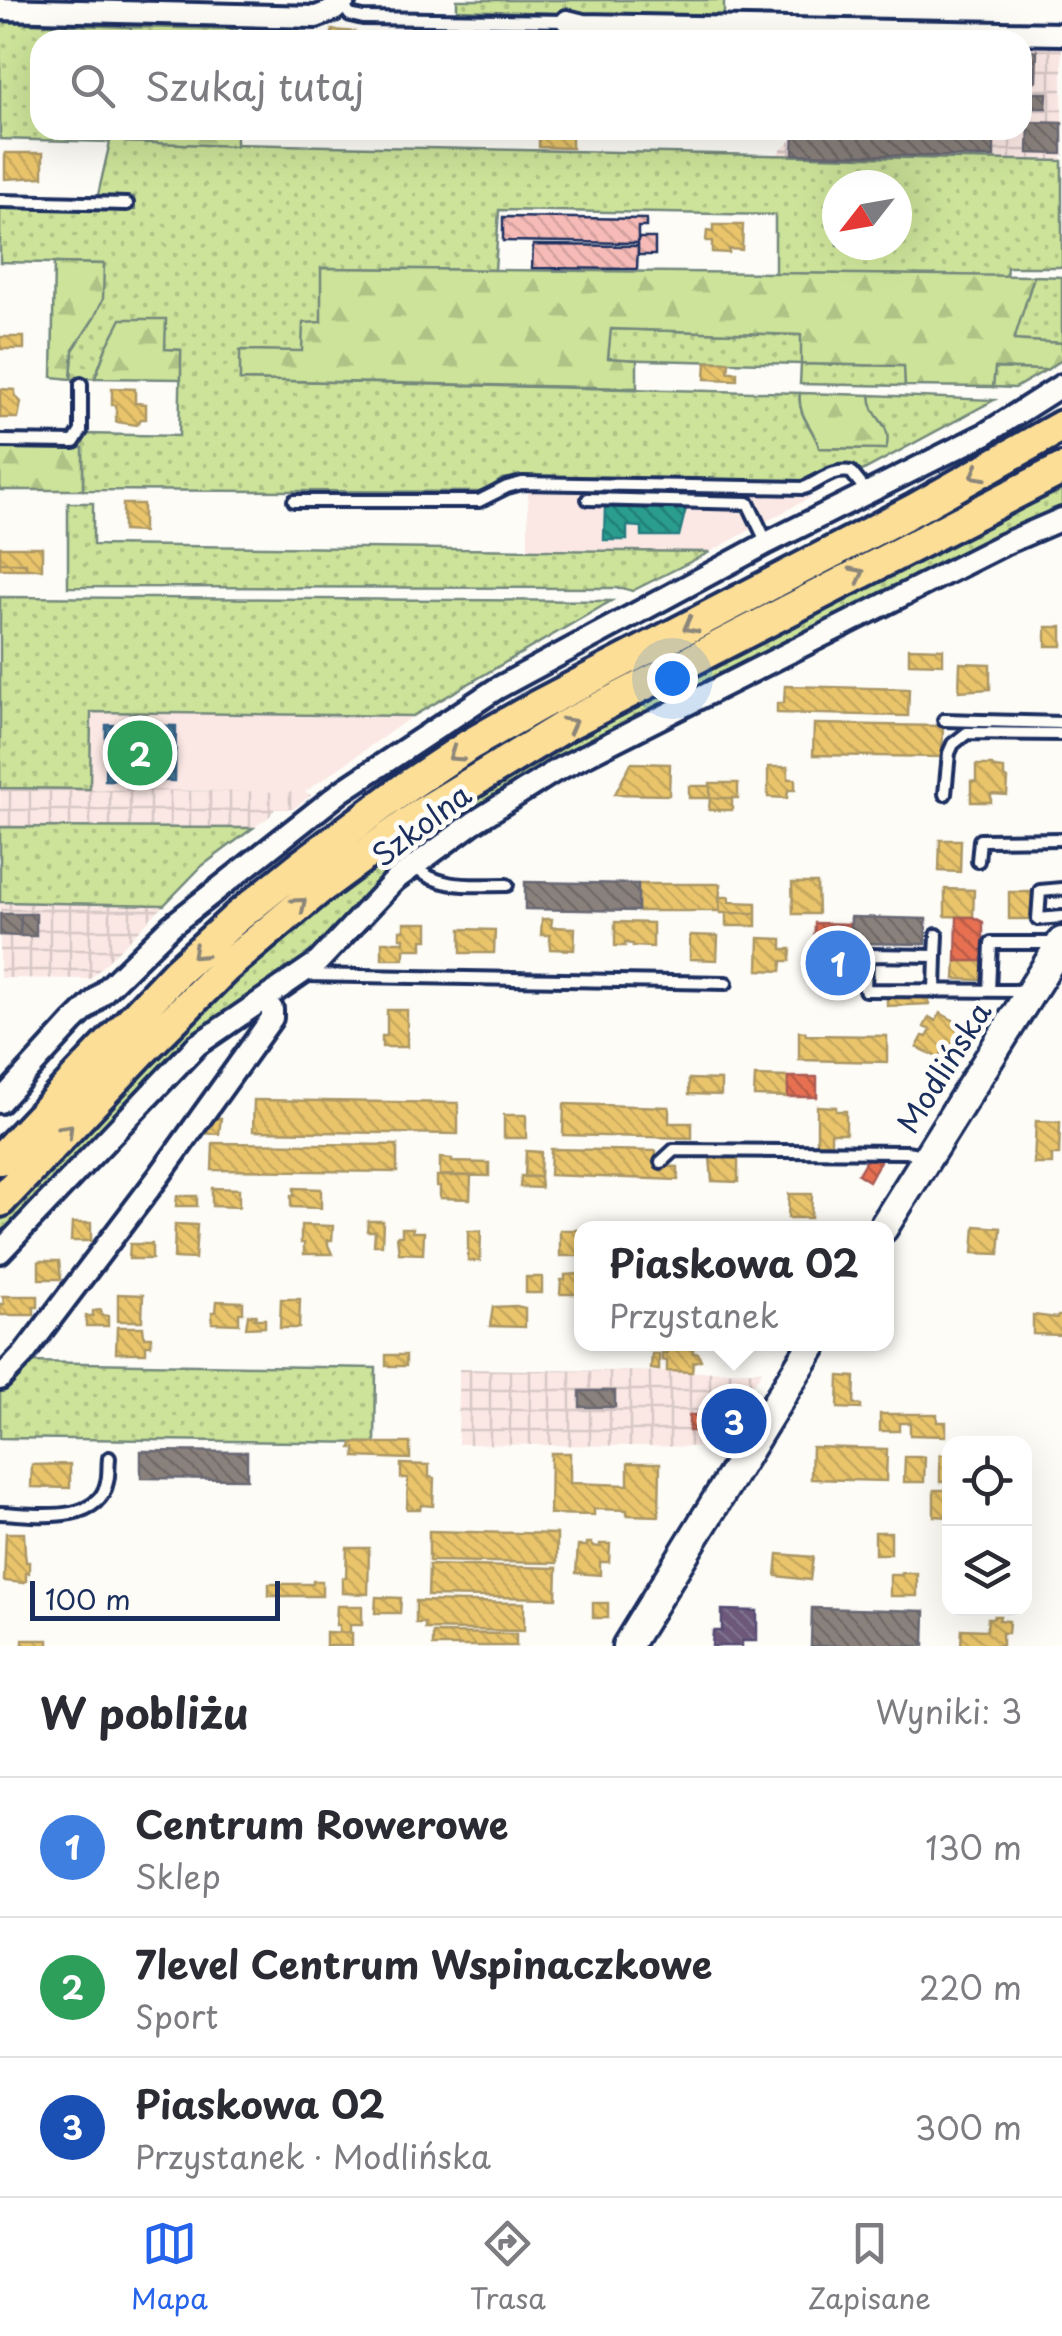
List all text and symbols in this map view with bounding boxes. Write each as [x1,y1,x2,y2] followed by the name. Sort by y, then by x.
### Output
[30,30,1032,140] search box
[145,57,364,114] text: Szukaj tutaj
[65,58,120,113] icon: search
[822,170,912,260] north arrow
[970,461,988,481] one-way arrow
[848,567,866,586] one-way arrow
[683,614,701,633] one-way arrow
[647,653,698,704] your location
[108,716,172,790] pin: 2
[559,716,577,736] one-way arrow
[447,742,465,761] one-way arrow
[361,771,480,876] street label: Szkolna
[289,898,307,916] one-way arrow
[806,926,870,1000] pin: 1
[191,941,210,959] one-way arrow
[885,992,1001,1141] street label: Modlińska
[55,1124,73,1142] one-way arrow
[574,1221,894,1351] popup
[609,1234,859,1291] text: Piaskowa 02
[609,1291,779,1339] text: Przystanek
[702,1384,766,1458] pin: 3
[942,1436,1032,1616] map controls
[942,1436,1032,1526] button: locate
[942,1526,1032,1616] button: layers
[30,1576,280,1620] scale bar
[45,1577,131,1620] text: 100 m
[40,1680,249,1743] text: W pobliżu
[876,1687,1022,1735] text: Wyniki: 3
[135,1795,508,1852] text: Centrum Rowerowe
[65,1823,80,1871] text: 1
[925,1823,1022,1871] text: 130 m
[135,1852,221,1900] text: Sklep
[135,1935,712,1992] text: 7level Centrum Wspinaczkowe
[61,1963,84,2011] text: 2
[919,1963,1022,2011] text: 220 m
[135,1992,218,2040] text: Sport
[135,2075,385,2132] text: Piaskowa 02
[62,2103,83,2151] text: 3
[914,2103,1022,2151] text: 300 m
[135,2132,491,2180] text: Przystanek · Modlińska
[131,2216,208,2319] tab: Mapa
[470,2216,546,2319] tab: Trasa
[808,2216,931,2319] tab: Zapisane

